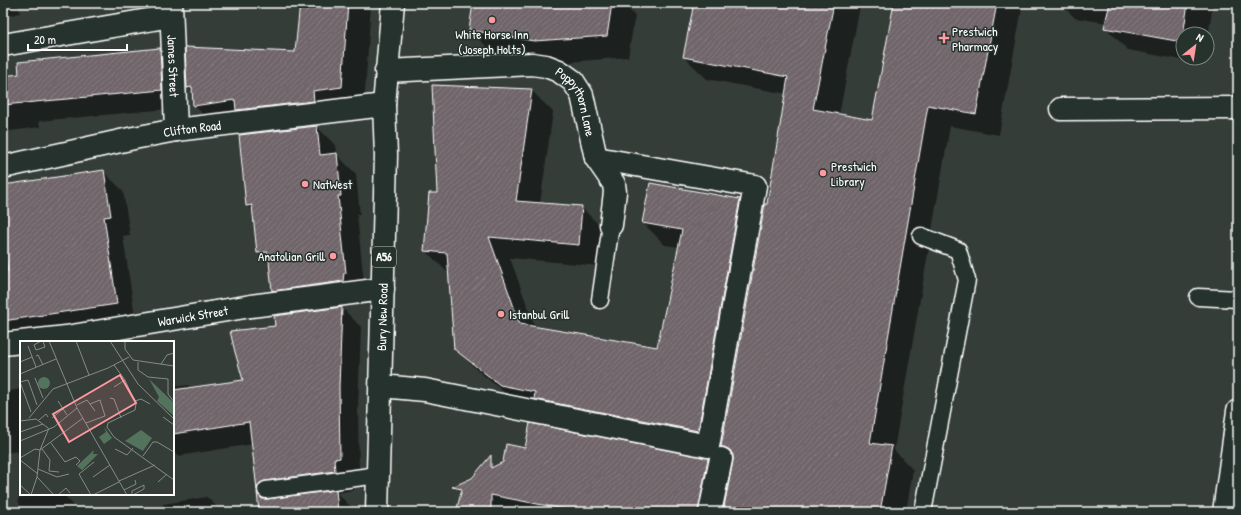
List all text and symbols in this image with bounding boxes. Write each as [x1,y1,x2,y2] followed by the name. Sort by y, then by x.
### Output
[487,15,497,25] marker: White Horse Inn (Joseph Holts)
[952,22,999,55] place label: Prestwich Pharmacy
[455,25,529,58] place label: White Horse Inn (Joseph Holts)
[28,26,127,52] scale bar
[1175,26,1215,66] north arrow
[1194,30,1206,45] text: N
[34,31,56,48] text: 20 m
[939,33,949,43] marker: Prestwich Pharmacy
[163,34,184,98] street label: James Street
[552,62,600,138] street label: Poppythorn Lane
[162,116,222,141] street label: Clifton Road
[831,157,877,190] place label: Prestwich Library
[818,168,828,178] marker: Prestwich Library
[313,175,353,193] place label: NatWest
[300,179,310,189] marker: NatWest
[258,247,325,265] place label: Anatolian Grill
[372,247,396,267] road number: A56
[328,251,338,261] marker: Anatolian Grill
[372,283,392,351] street label: Bury New Road
[156,301,230,330] street label: Warwick Street
[509,305,570,323] place label: Istanbul Grill
[496,309,506,319] marker: Istanbul Grill
[20,341,174,495] inset map

